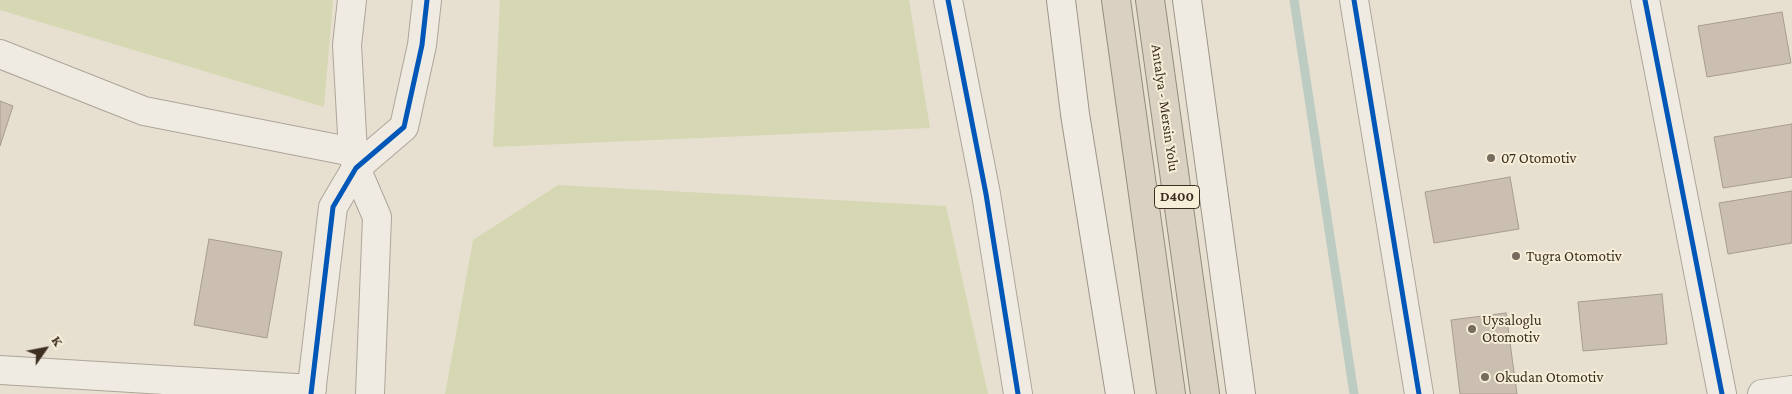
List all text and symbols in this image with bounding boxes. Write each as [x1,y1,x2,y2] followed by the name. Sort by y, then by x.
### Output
[1147,43,1183,173] street label: Antalya - Mersin Yolu
[1501,149,1576,167] place label: 07 Otomotiv
[1485,152,1497,164] marker: 07 Otomotiv
[1154,186,1200,208] road number: D400
[1526,247,1622,265] place label: Tugra Otomotiv
[1510,250,1522,262] marker: Tugra Otomotiv
[1482,311,1542,346] place label: Uysaloglu Otomotiv
[1466,323,1478,335] marker: Uysaloglu Otomotiv
[20,324,70,374] north arrow
[48,333,67,349] text: K
[1495,368,1603,386] place label: Okudan Otomotiv
[1479,371,1491,383] marker: Okudan Otomotiv

